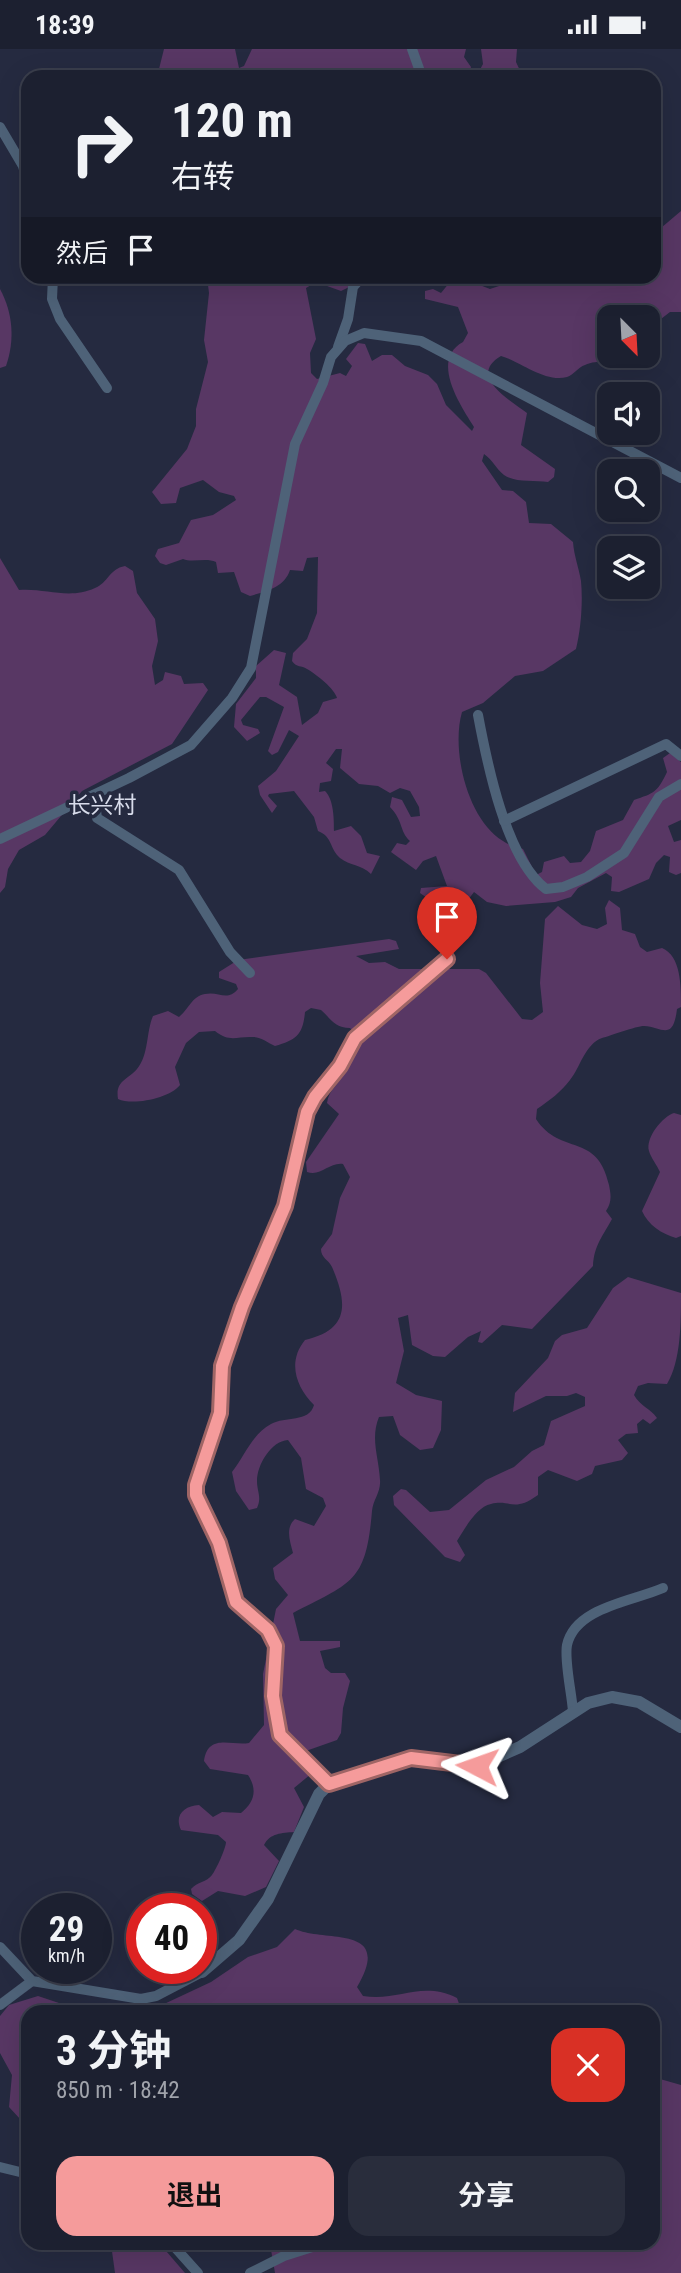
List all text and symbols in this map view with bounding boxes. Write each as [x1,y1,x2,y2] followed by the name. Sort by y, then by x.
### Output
[35,10,95,40] text: 18:39
[171,92,293,149] text: 120 m
[56,98,147,189] icon: right
[171,158,235,196] text: 右转
[122,231,160,269] icon: arrive
[56,238,108,268] text: 然后
[597,305,660,367] north arrow
[597,305,660,599] map controls
[597,382,660,445] button: sound
[597,459,660,522] button: search
[597,536,660,599] button: layers
[68,792,137,819] district label: 长兴村
[417,887,477,959] pin
[428,898,466,936] icon: arrive
[440,1729,514,1803] position arrow
[126,1893,217,1984] speed limit sign: 40
[49,1909,84,1950] text: 29
[48,1945,85,1966] text: km/h
[56,2026,171,2075] text: 3 分钟
[551,2028,625,2102] button: close
[56,2077,180,2104] text: 850 m · 18:42
[56,2156,334,2236] button: 退出
[348,2156,625,2236] button: 分享

